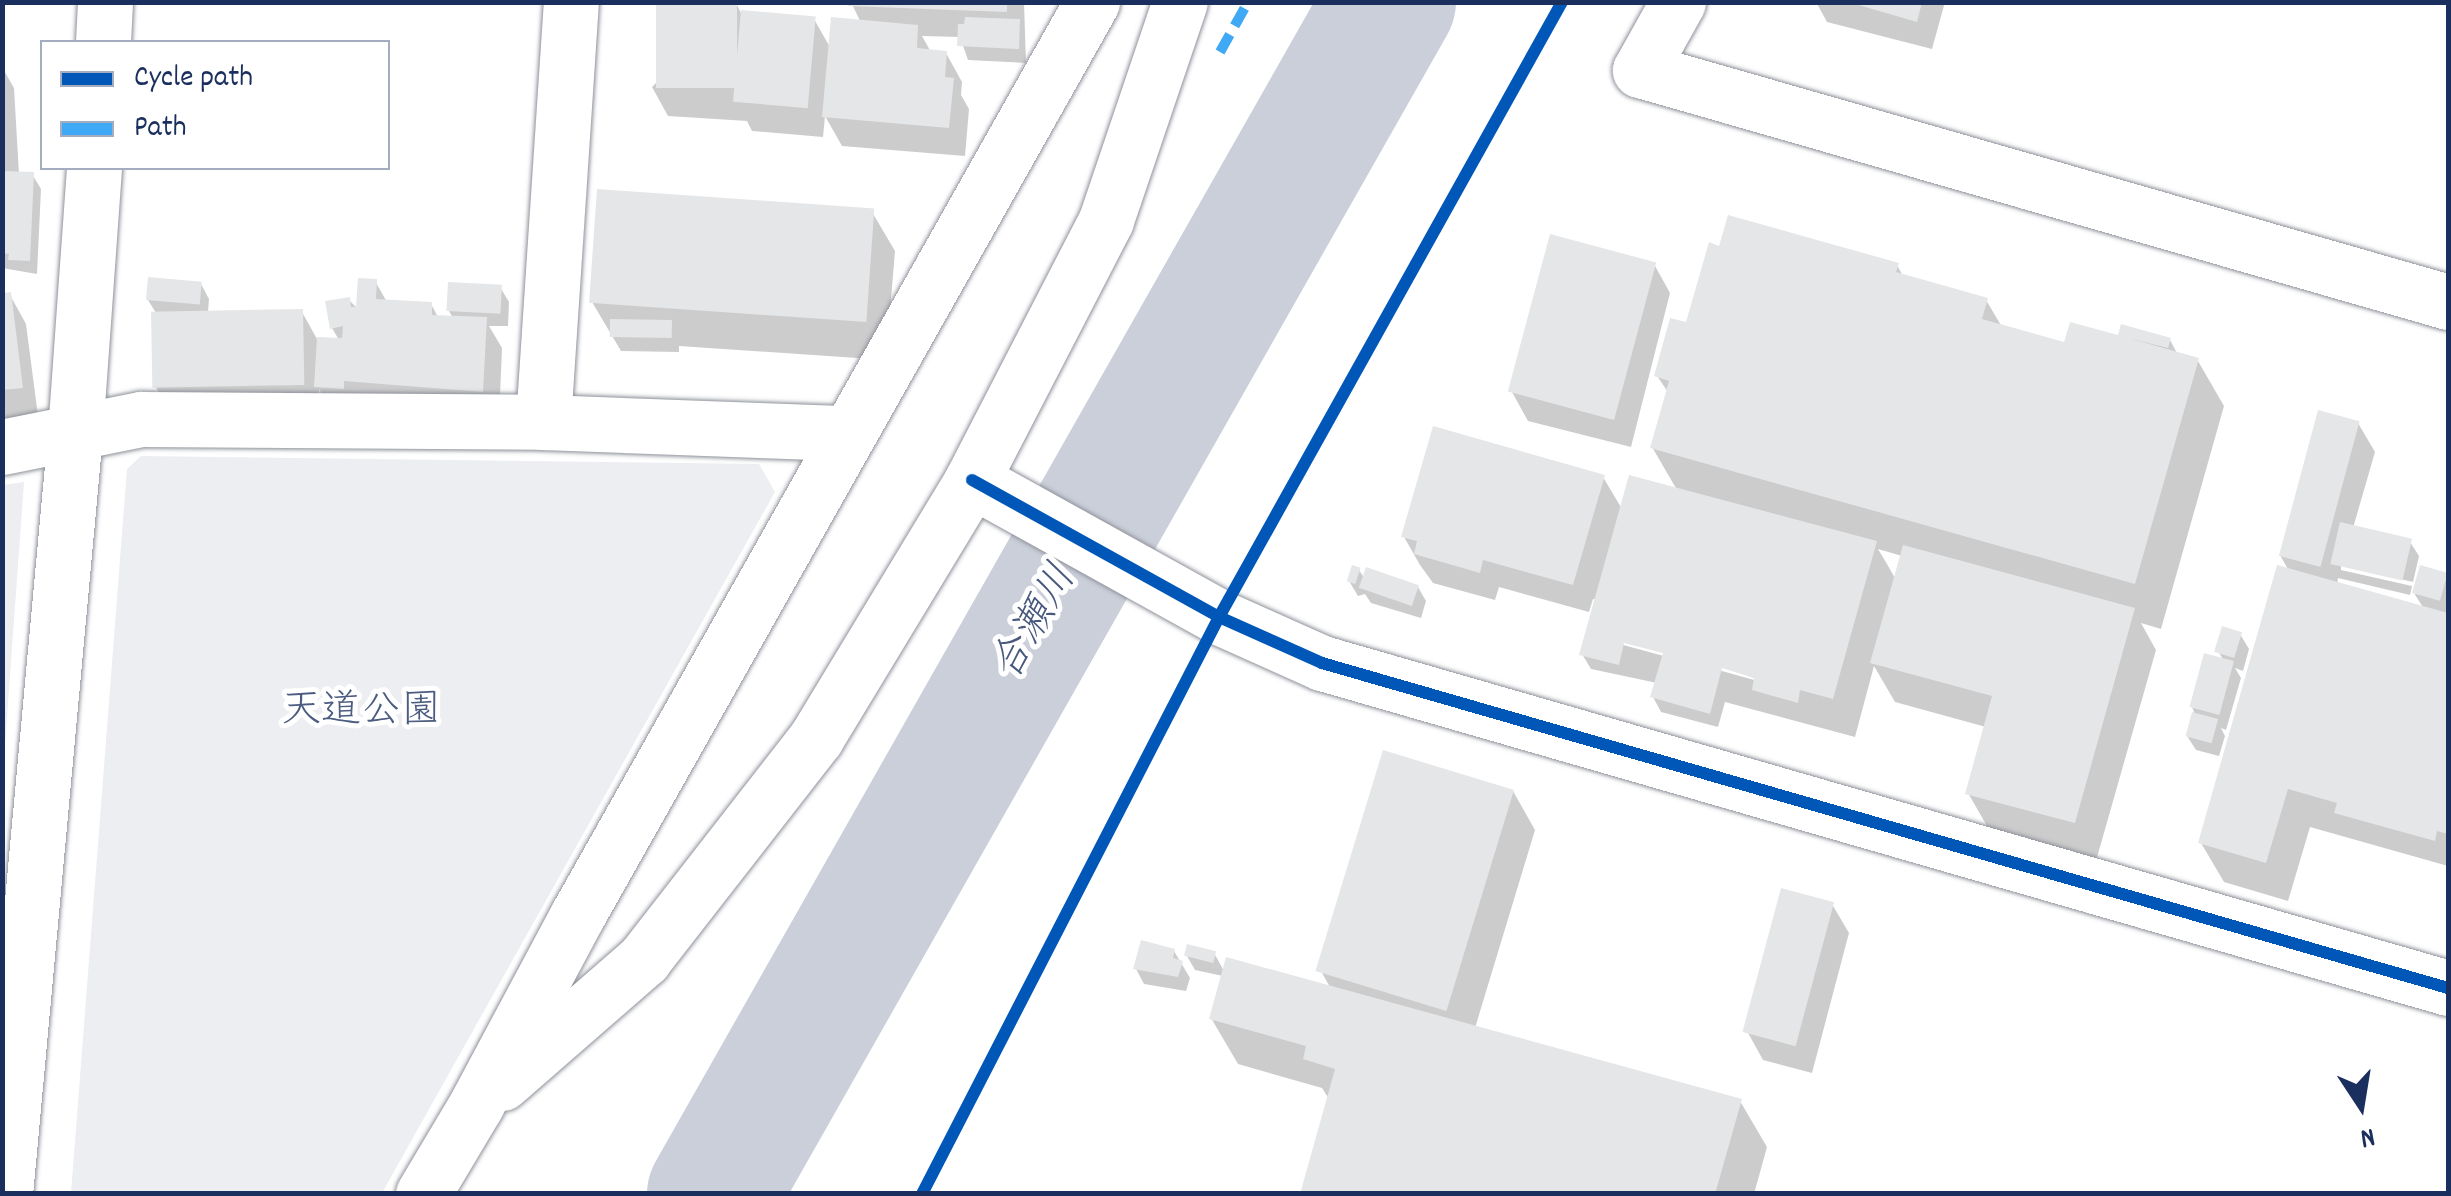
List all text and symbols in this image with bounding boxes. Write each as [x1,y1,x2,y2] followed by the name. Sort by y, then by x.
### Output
[40,40,390,170] legend
[134,58,253,101] text: Cycle path
[134,108,187,151] text: Path
[984,557,1090,691] water label: 合瀬川
[281,690,441,738] park label: 天道公園
[2311,1056,2411,1156] north arrow
[2356,1114,2378,1156] text: N

